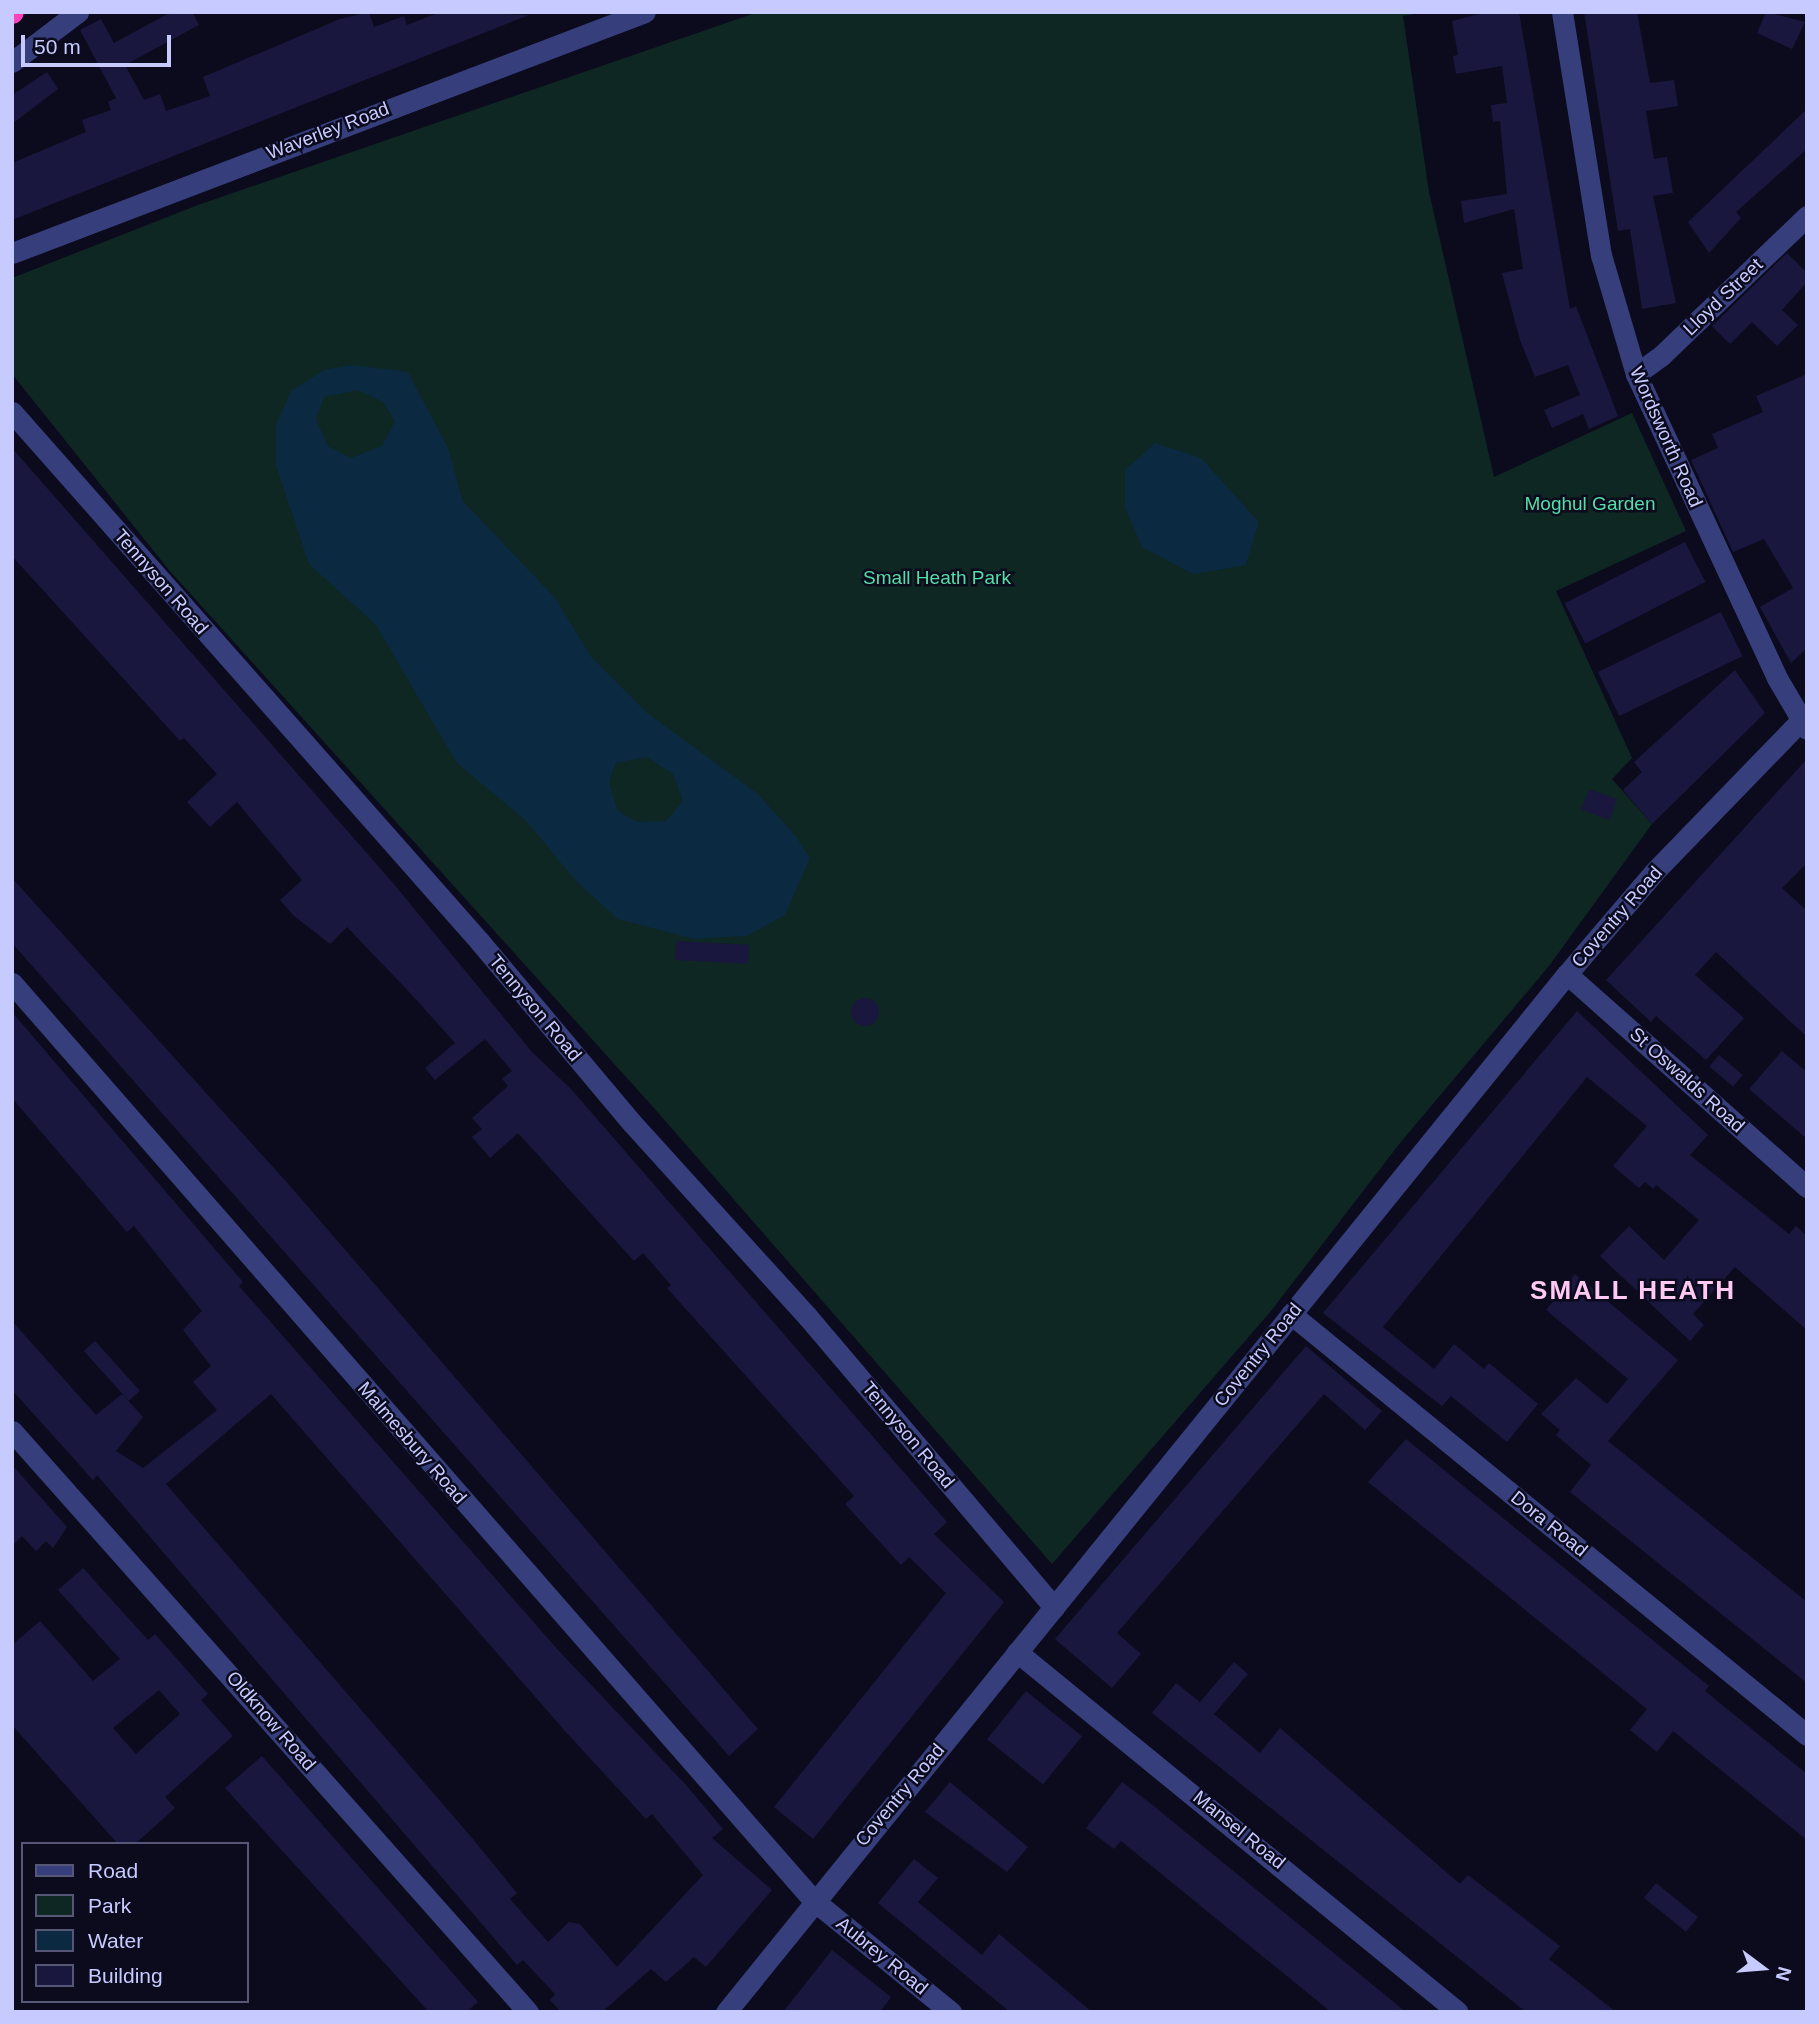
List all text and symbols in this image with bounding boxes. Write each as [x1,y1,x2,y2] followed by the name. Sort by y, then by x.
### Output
[24,21,175,65] scale bar
[34,35,81,58] text: 50 m
[264,97,392,165] street label: Waverley Road
[1679,254,1767,340] street label: Lloyd Street
[1625,363,1707,511] street label: Wordsworth Road
[1525,493,1655,515] park label: Moghul Garden
[109,525,213,639] street label: Tennyson Road
[863,567,1011,589] park label: Small Heath Park
[1567,862,1667,972] street label: Coventry Road
[484,950,586,1066] street label: Tennyson Road
[1625,1022,1749,1138] street label: St Oswalds Road
[1531,1275,1735,1307] district label: SMALL HEATH
[1209,1299,1307,1411] street label: Coventry Road
[353,1377,471,1509] street label: Malmesbury Road
[857,1377,959,1493] street label: Tennyson Road
[1506,1486,1592,1562] street label: Dora Road
[222,1666,320,1776] street label: Oldknow Road
[851,1739,949,1851] street label: Coventry Road
[1188,1786,1290,1874] street label: Mansel Road
[21,1842,248,2003] legend
[88,1859,138,1882] text: Road
[88,1894,131,1917] text: Park
[832,1912,932,2000] street label: Aubrey Road
[88,1929,143,1952] text: Water
[1728,1933,1798,2003] north arrow
[88,1964,163,1987] text: Building
[1772,1964,1796,1983] text: N

